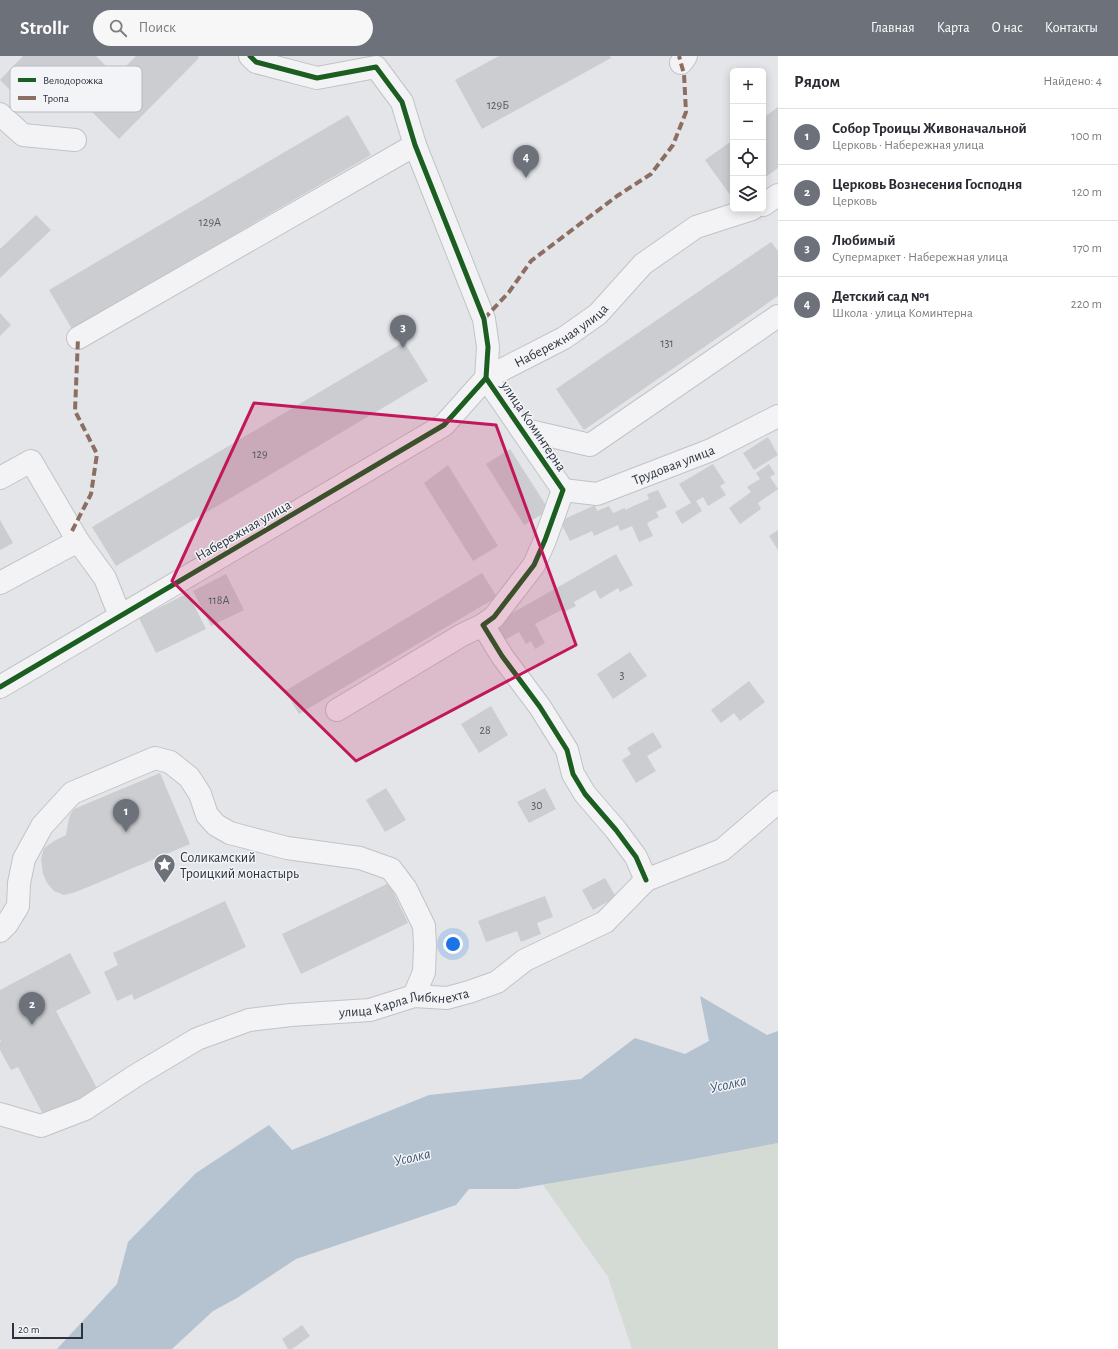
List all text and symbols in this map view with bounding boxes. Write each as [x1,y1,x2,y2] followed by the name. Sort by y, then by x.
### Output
[93,10,373,46] search box
[107,17,129,39] icon: search
[20,19,69,38] text: Strollr
[139,20,176,35] text: Поиск
[871,21,915,35] text: Главная
[937,21,970,35] text: Карта
[992,21,1023,35] text: О нас
[1045,21,1098,35] text: Контакты
[10,66,142,112] legend
[730,68,766,212] map controls
[730,68,766,104] button: +
[794,73,840,90] text: Рядом
[43,75,103,86] text: Велодорожка
[1043,75,1102,88] text: Найдено: 4
[43,93,69,104] text: Тропа
[487,99,509,111] house number: 129Б
[730,104,766,140] button: −
[832,121,1027,136] text: Собор Троицы Живоначальной
[805,130,809,143] text: 1
[1071,130,1102,143] text: 100 m
[832,139,984,152] text: Церковь · Набережная улица
[730,140,766,176] button: locate
[513,145,539,178] pin: 4
[730,176,766,212] button: layers
[832,177,1022,192] text: Церковь Вознесения Господня
[804,186,810,199] text: 2
[1072,186,1102,199] text: 120 m
[832,195,877,208] text: Церковь
[199,216,221,228] house number: 129А
[832,233,895,248] text: Любимый
[804,242,810,255] text: 3
[1073,242,1102,255] text: 170 m
[832,251,1008,264] text: Супермаркет · Набережная улица
[832,289,930,304] text: Детский сад №1
[804,298,810,311] text: 4
[1071,298,1102,311] text: 220 m
[512,301,612,370] street label: Набережная улица
[832,307,973,320] text: Школа · улица Коминтерна
[390,315,416,348] pin: 3
[660,337,674,349] house number: 131
[497,378,569,475] street label: улица Коминтерна
[631,443,717,488] street label: Трудовая улица
[252,448,268,460] house number: 129
[193,498,294,564] street label: Набережная улица
[208,594,230,606] house number: 118А
[620,669,625,681] house number: 3
[479,724,491,736] house number: 28
[113,799,139,832] pin: 1
[531,799,543,811] house number: 30
[180,851,299,881] place label: Соликамский Троицкий монастырь
[151,852,177,885] place icon: Соликамский Троицкий монастырь
[443,934,463,954] your location
[338,986,471,1020] street label: улица Карла Либкнехта
[19,992,45,1025] pin: 2
[708,1073,748,1096] water label: Усолка
[392,1146,432,1169] water label: Усолка
[12,1321,83,1340] scale bar
[18,1324,39,1335] text: 20 m

